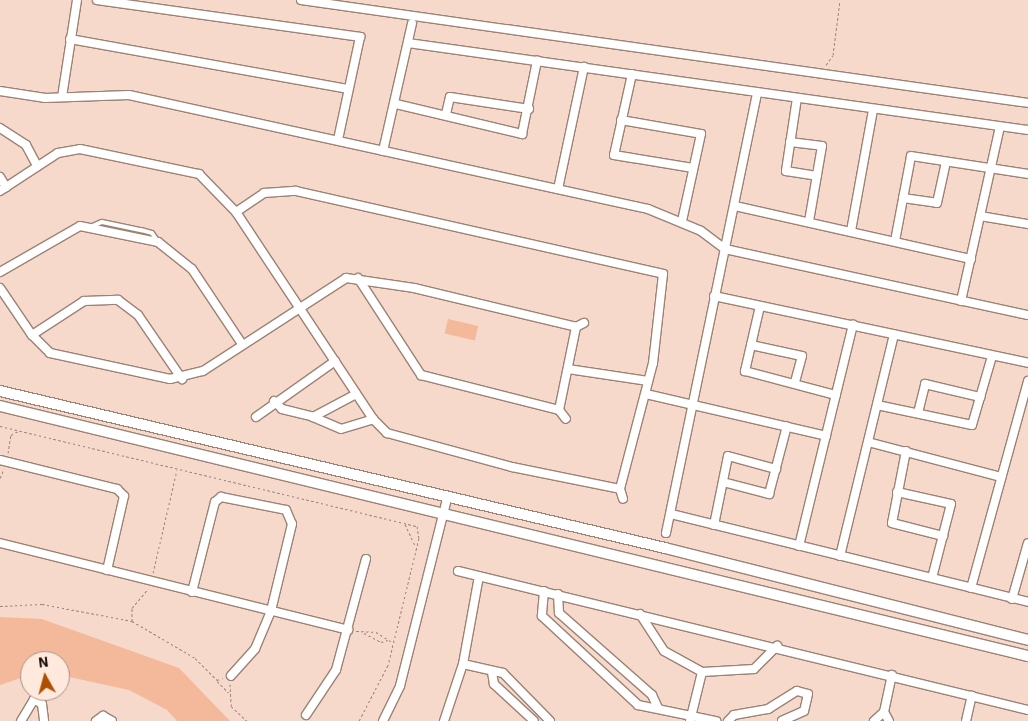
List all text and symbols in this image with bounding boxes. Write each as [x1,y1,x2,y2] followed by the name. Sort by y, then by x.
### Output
[20,651,70,701] north arrow
[37,653,49,672] text: N

